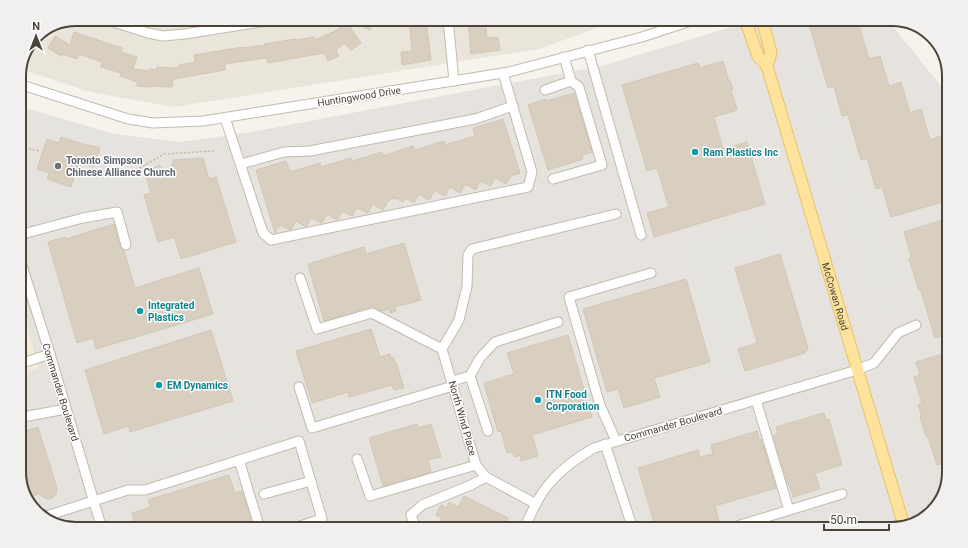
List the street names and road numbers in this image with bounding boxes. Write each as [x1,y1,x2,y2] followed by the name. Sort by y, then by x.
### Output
[316,84,402,109] street label: Huntingwood Drive
[820,261,850,332] street label: McCowan Road
[40,342,81,442] street label: Commander Boulevard
[447,379,478,457] street label: North Wind Place
[623,405,724,444] street label: Commander Boulevard

